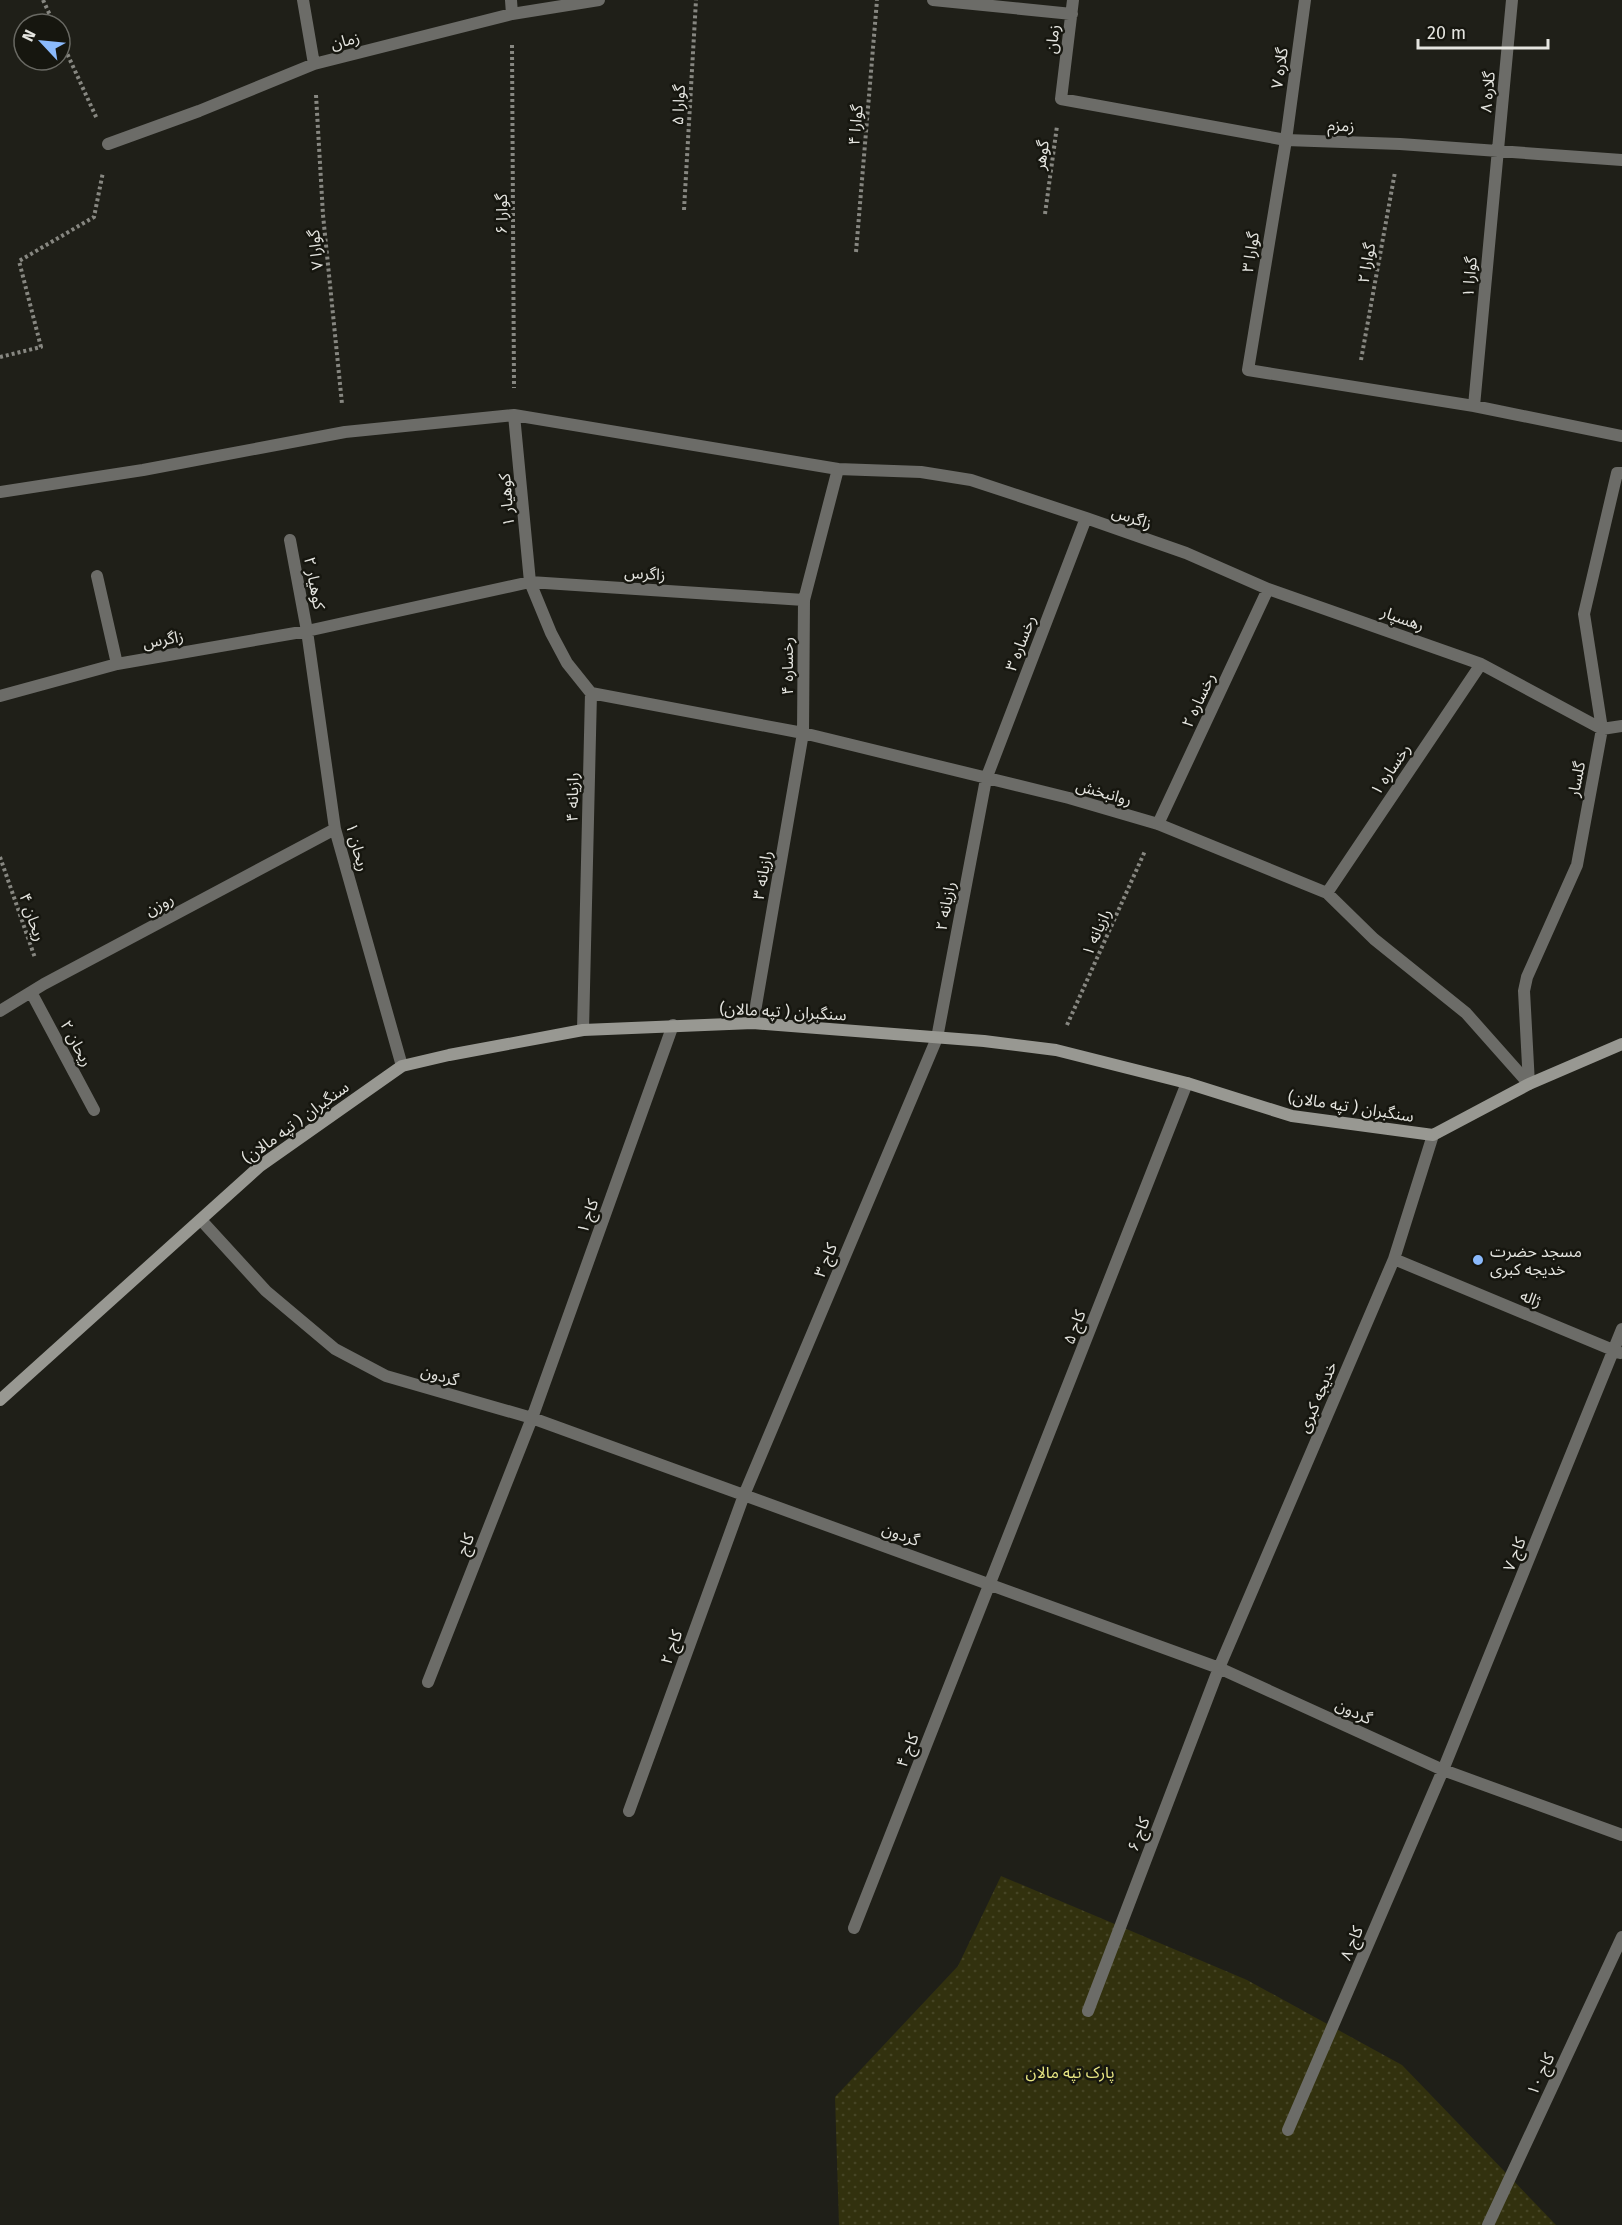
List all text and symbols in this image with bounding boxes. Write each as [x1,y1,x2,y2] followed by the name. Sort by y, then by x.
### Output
[12,12,72,72] north arrow
[1418,12,1548,50] scale bar
[1427,22,1466,44] text: 20 m
[1041,23,1064,55] street label: زمان
[18,27,40,45] text: N
[329,28,362,53] street label: زمان
[1267,46,1292,90] street label: گلاره ۷
[1476,70,1499,113] street label: گلاره ۸
[668,84,689,126] street label: گوارا ۵
[844,104,867,146] street label: گوارا ۴
[1327,116,1355,138] street label: زمزم
[1030,139,1053,172] street label: گوهر
[492,193,511,234] street label: گوارا ۶
[304,228,327,271] street label: گوارا ۷
[1238,230,1263,274] street label: گوارا ۳
[1354,241,1379,285] street label: گوارا ۲
[1458,256,1481,298] street label: گوارا ۱
[495,472,518,527] street label: کوهیار ۱
[1109,502,1154,533] street label: زاگرس
[300,555,329,611] street label: کوهیار ۲
[624,563,666,584] street label: زاگرس
[1377,602,1427,636] street label: رهسپار
[1001,613,1040,674] street label: رخساره ۳
[141,627,185,652] street label: زاگرس
[778,637,797,695] street label: رخساره ۴
[1178,670,1219,731] street label: رخساره ۲
[1366,740,1415,799] street label: رخساره ۱
[1564,759,1589,799] street label: گلسار
[563,772,582,822] street label: رازیانه ۴
[1074,775,1134,809] street label: روانبخش
[342,821,373,873] street label: ریحان ۱
[749,849,776,901] street label: رازیانه ۳
[931,880,960,932] street label: رازیانه ۲
[142,889,177,920] street label: روزن
[16,891,50,944] street label: ریحان ۴
[1078,906,1115,959] street label: رازیانه ۱
[719,999,847,1025] street label: سنگبران ( تپه مالان)
[57,1017,97,1069] street label: ریحان ۲
[238,1077,353,1168] street label: سنگبران ( تپه مالان)
[1286,1087,1415,1127] street label: سنگبران ( تپه مالان)
[573,1196,605,1237] street label: کاج ۱
[810,1240,844,1281] street label: کاج ۳
[1490,1242,1582,1279] place label: مسجد حضرت خدیجه کبری
[1471,1253,1485,1267] marker: مسجد حضرت خدیجه کبری
[1517,1286,1544,1311] street label: ژاله
[1059,1307,1093,1348] street label: کاج ۵
[1294,1359,1341,1436] street label: خدیجه کبری
[419,1361,461,1390] street label: گردون
[880,1519,922,1550] street label: گردون
[453,1530,481,1559] street label: کاج
[1499,1534,1533,1575] street label: کاج ۷
[657,1627,689,1668] street label: کاج ۲
[1332,1695,1375,1728] street label: گردون
[892,1730,926,1771] street label: کاج ۴
[1123,1814,1157,1855] street label: کاج ۶
[1336,1923,1370,1964] street label: کاج ۸
[1523,2050,1561,2099] street label: کاج ۱۰
[1025,2063,1115,2083] park label: پارک تپه مالان

